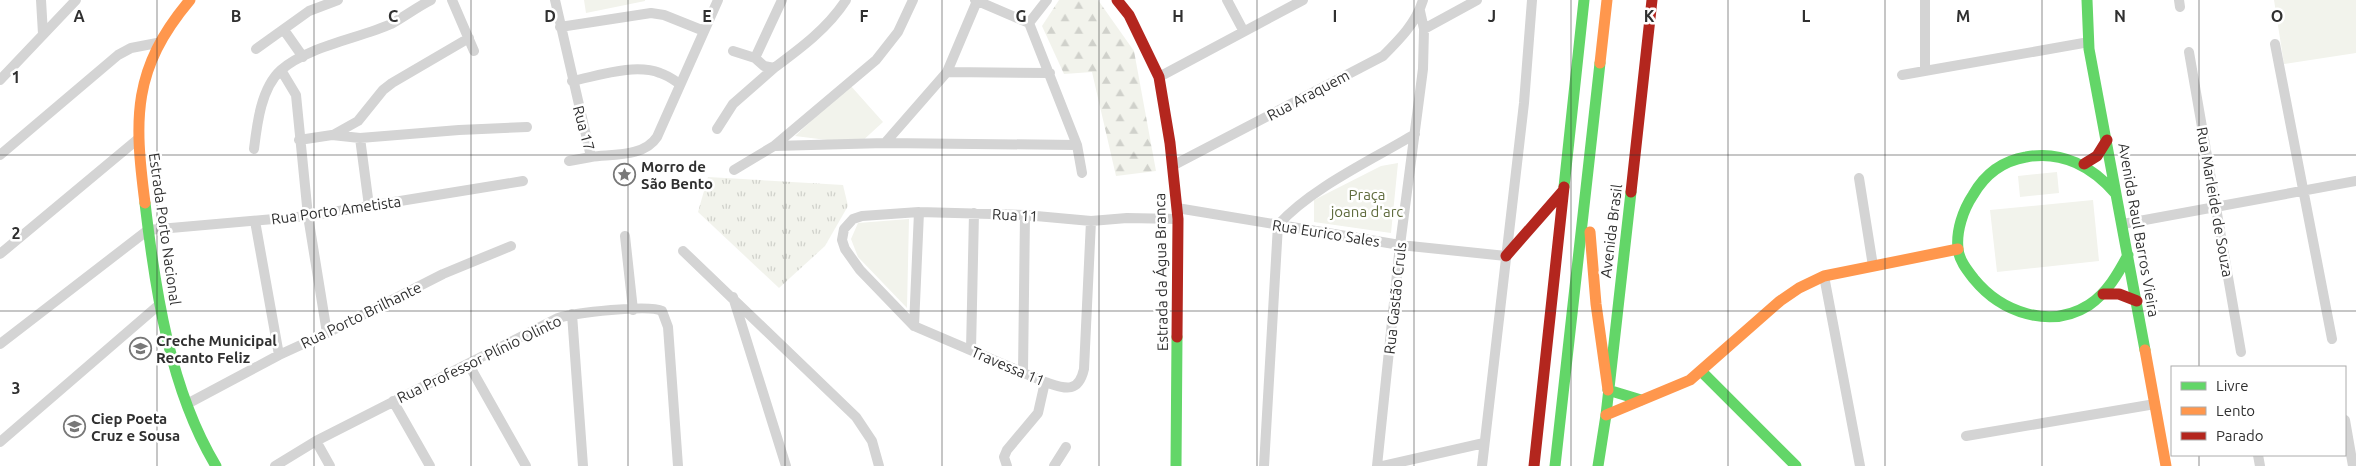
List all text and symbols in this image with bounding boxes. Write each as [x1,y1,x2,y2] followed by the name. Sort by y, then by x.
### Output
[73,7,85,25] text: A
[231,7,241,25] text: B
[388,7,398,25] text: C
[544,7,556,25] text: D
[702,7,712,25] text: E
[860,7,869,25] text: F
[1015,7,1027,25] text: G
[1172,7,1184,25] text: H
[1333,7,1337,25] text: I
[1488,7,1496,25] text: J
[1644,7,1655,25] text: K
[1802,7,1811,25] text: L
[1956,7,1970,25] text: M
[2114,7,2126,25] text: N
[2271,7,2283,25] text: O
[1264,66,1352,124] street label: Rua Araquem
[11,68,21,86] text: 1
[570,104,598,152] street label: Rua 17
[2193,126,2237,278] street label: Rua Marleide de Souza
[2115,142,2163,318] street label: Avenida Raul Barros Vieira
[146,152,184,306] street label: Estrada Porto Nacional
[641,158,713,192] place label: Morro de São Bento
[613,163,637,187] place icon: Morro de São Bento
[1597,183,1625,279] street label: Avenida Brasil
[1330,186,1403,220] park label: Praça joana d'arc
[270,192,402,228] street label: Rua Porto Ametista
[1151,193,1171,351] street label: Estrada da Água Branca
[992,205,1038,225] street label: Rua 11
[1271,216,1381,250] street label: Rua Eurico Sales
[11,224,21,242] text: 2
[1381,241,1409,355] street label: Rua Gastão Cruls
[298,278,424,352] street label: Rua Porto Brilhante
[394,312,564,406] street label: Rua Professor Plínio Olinto
[156,332,277,366] place label: Creche Municipal Recanto Feliz
[128,337,152,361] school or university icon: Creche Municipal Recanto Feliz
[969,343,1047,389] street label: Travessa 11
[2171,366,2346,456] legend
[2216,377,2249,394] text: Livre
[11,379,21,397] text: 3
[2216,402,2255,419] text: Lento
[91,410,180,444] place label: Ciep Poeta Cruz e Sousa
[63,415,87,439] school or university icon: Ciep Poeta Cruz e Sousa
[2216,427,2263,444] text: Parado

